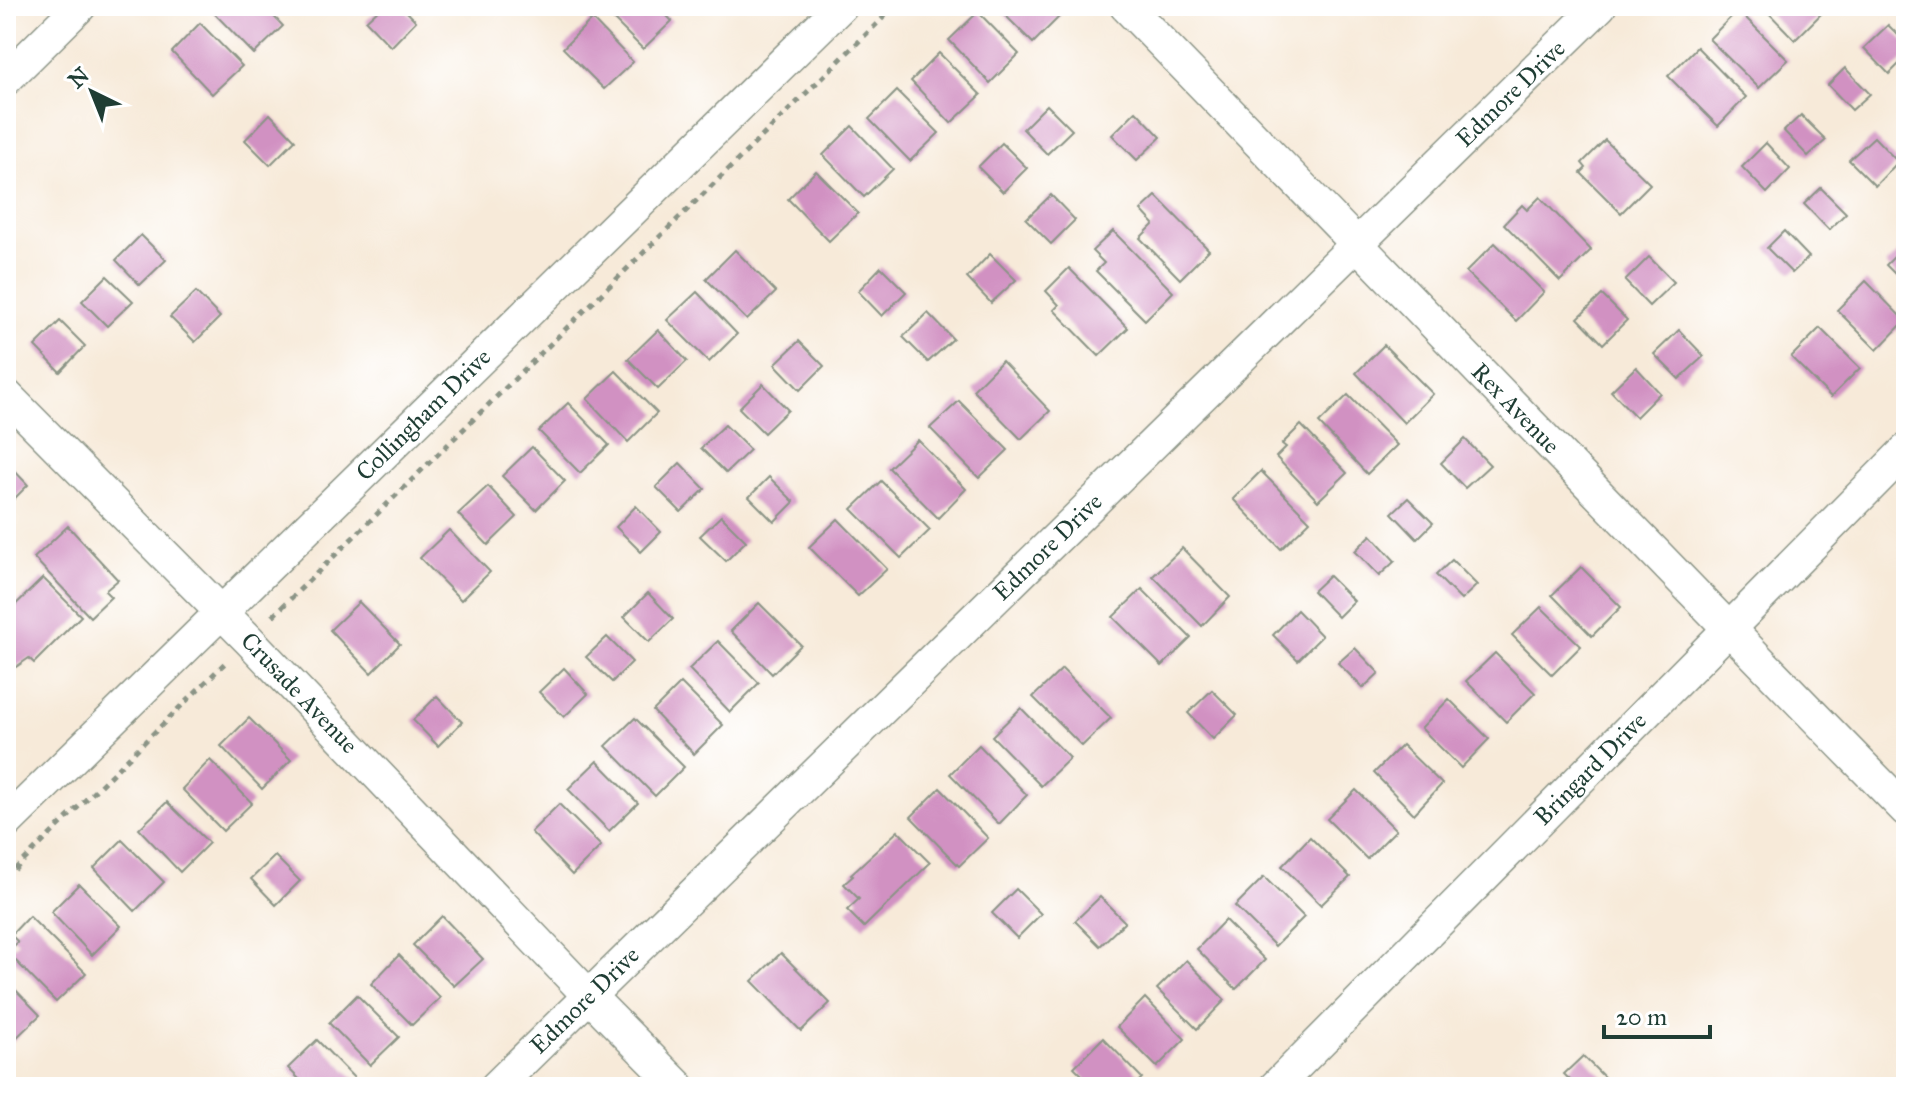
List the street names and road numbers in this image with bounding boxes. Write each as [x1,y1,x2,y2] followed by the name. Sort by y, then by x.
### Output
[1450,33,1572,154] street label: Edmore Drive
[350,342,497,487] street label: Collingham Drive
[1465,357,1566,460] street label: Rex Avenue
[987,487,1108,607] street label: Edmore Drive
[234,626,364,760] street label: Crusade Avenue
[1528,706,1653,832] street label: Bringard Drive
[524,940,645,1060] street label: Edmore Drive

